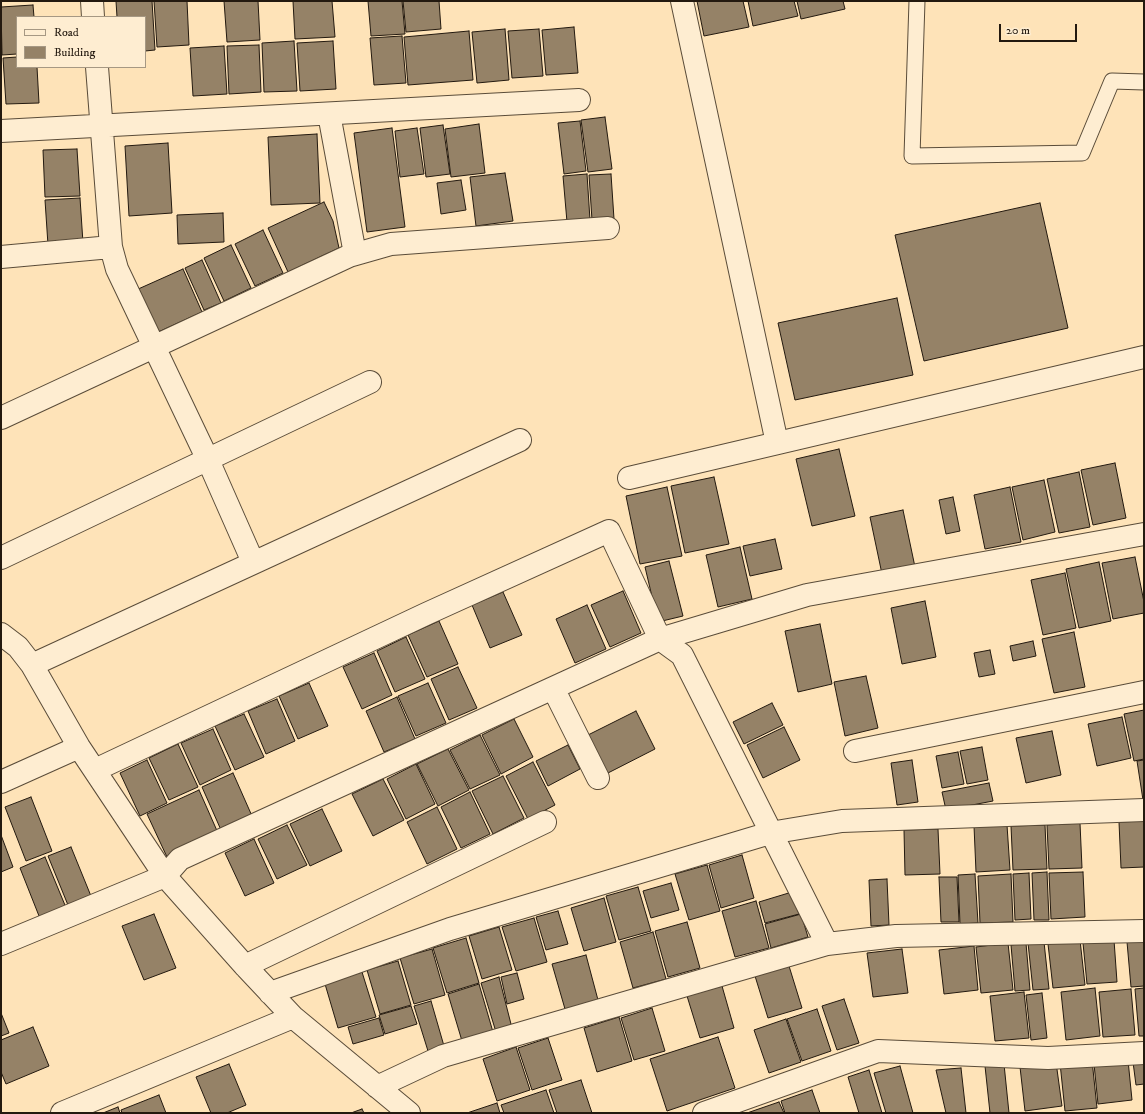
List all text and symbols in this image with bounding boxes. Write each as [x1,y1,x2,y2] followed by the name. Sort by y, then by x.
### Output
[16,16,146,68] legend
[1001,16,1079,42] scale bar
[1006,23,1030,38] text: 20 m
[54,25,79,40] text: Road
[54,45,95,60] text: Building

